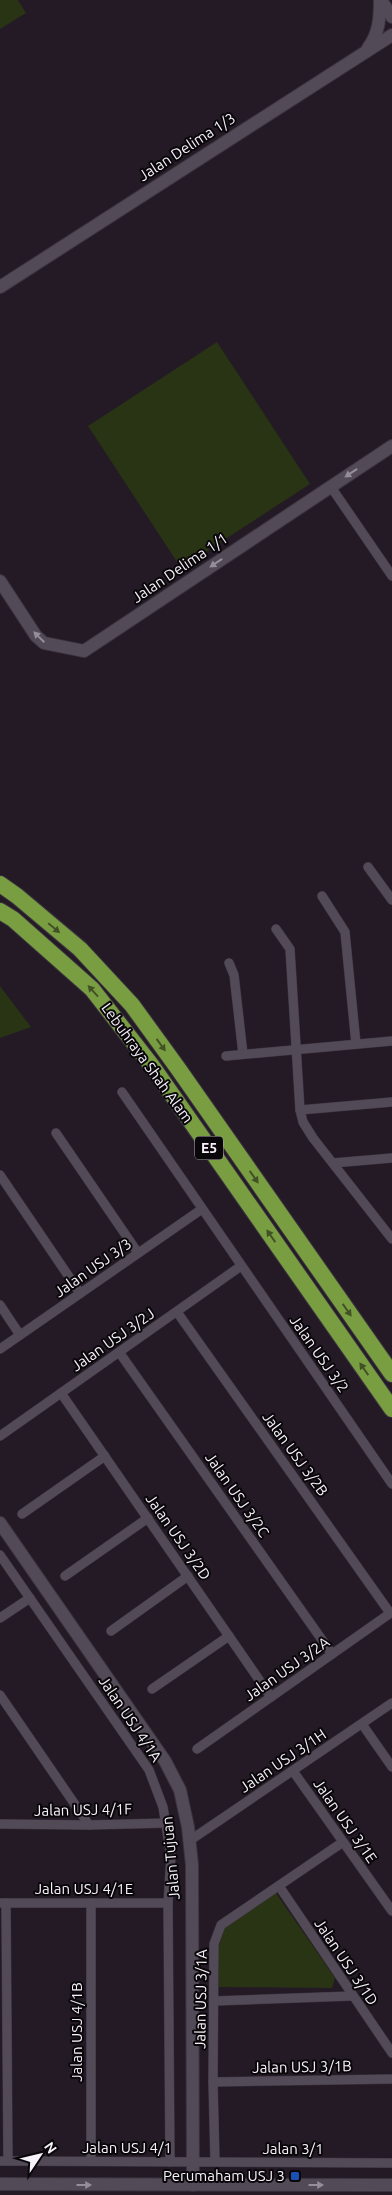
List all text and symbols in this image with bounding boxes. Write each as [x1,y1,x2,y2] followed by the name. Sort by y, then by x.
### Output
[135,109,238,184] street label: Jalan Delima 1/3
[345,469,358,478] one-way arrow
[129,529,231,606] street label: Jalan Delima 1/1
[209,559,223,568] one-way arrow
[33,631,45,643] one-way arrow
[47,922,60,933] one-way arrow
[88,984,99,997] one-way arrow
[98,999,197,1126] street label: Lebuhraya Shah Alam
[155,1038,166,1051] one-way arrow
[195,1136,223,1160] road number: E5
[249,1170,259,1184] one-way arrow
[266,1229,276,1243] one-way arrow
[51,1235,135,1300] street label: Jalan USJ 3/3
[342,1304,352,1317] one-way arrow
[68,1305,158,1375] street label: Jalan USJ 3/2J
[287,1312,352,1396] street label: Jalan USJ 3/2
[359,1362,369,1376] one-way arrow
[259,1408,332,1499] street label: Jalan USJ 3/2B
[202,1449,273,1540] street label: Jalan USJ 3/2C
[143,1491,214,1583] street label: Jalan USJ 3/2D
[241,1633,333,1704] street label: Jalan USJ 3/2A
[95,1673,166,1765] street label: Jalan USJ 4/1A
[236,1725,329,1796] street label: Jalan USJ 3/1H
[310,1775,381,1866] street label: Jalan USJ 3/1E
[34,1800,132,1819] street label: Jalan USJ 4/1F
[158,1816,183,1900] street label: Jalan Tujuan
[35,1880,133,1897] street label: Jalan USJ 4/1E
[311,1915,382,2008] street label: Jalan USJ 3/1D
[191,1949,210,2049] street label: Jalan USJ 3/1A
[68,1982,85,2082] street label: Jalan USJ 4/1B
[252,2057,352,2076] street label: Jalan USJ 3/1B
[15,2130,65,2180] north arrow
[41,2139,60,2156] text: N
[82,2139,172,2156] street label: Jalan USJ 4/1
[262,2140,324,2157] street label: Jalan 3/1
[163,2167,285,2184] place label: Perumaham USJ 3
[289,2170,301,2182] marker: Perumaham USJ 3
[76,2181,92,2189] one-way arrow
[308,2181,324,2189] one-way arrow

